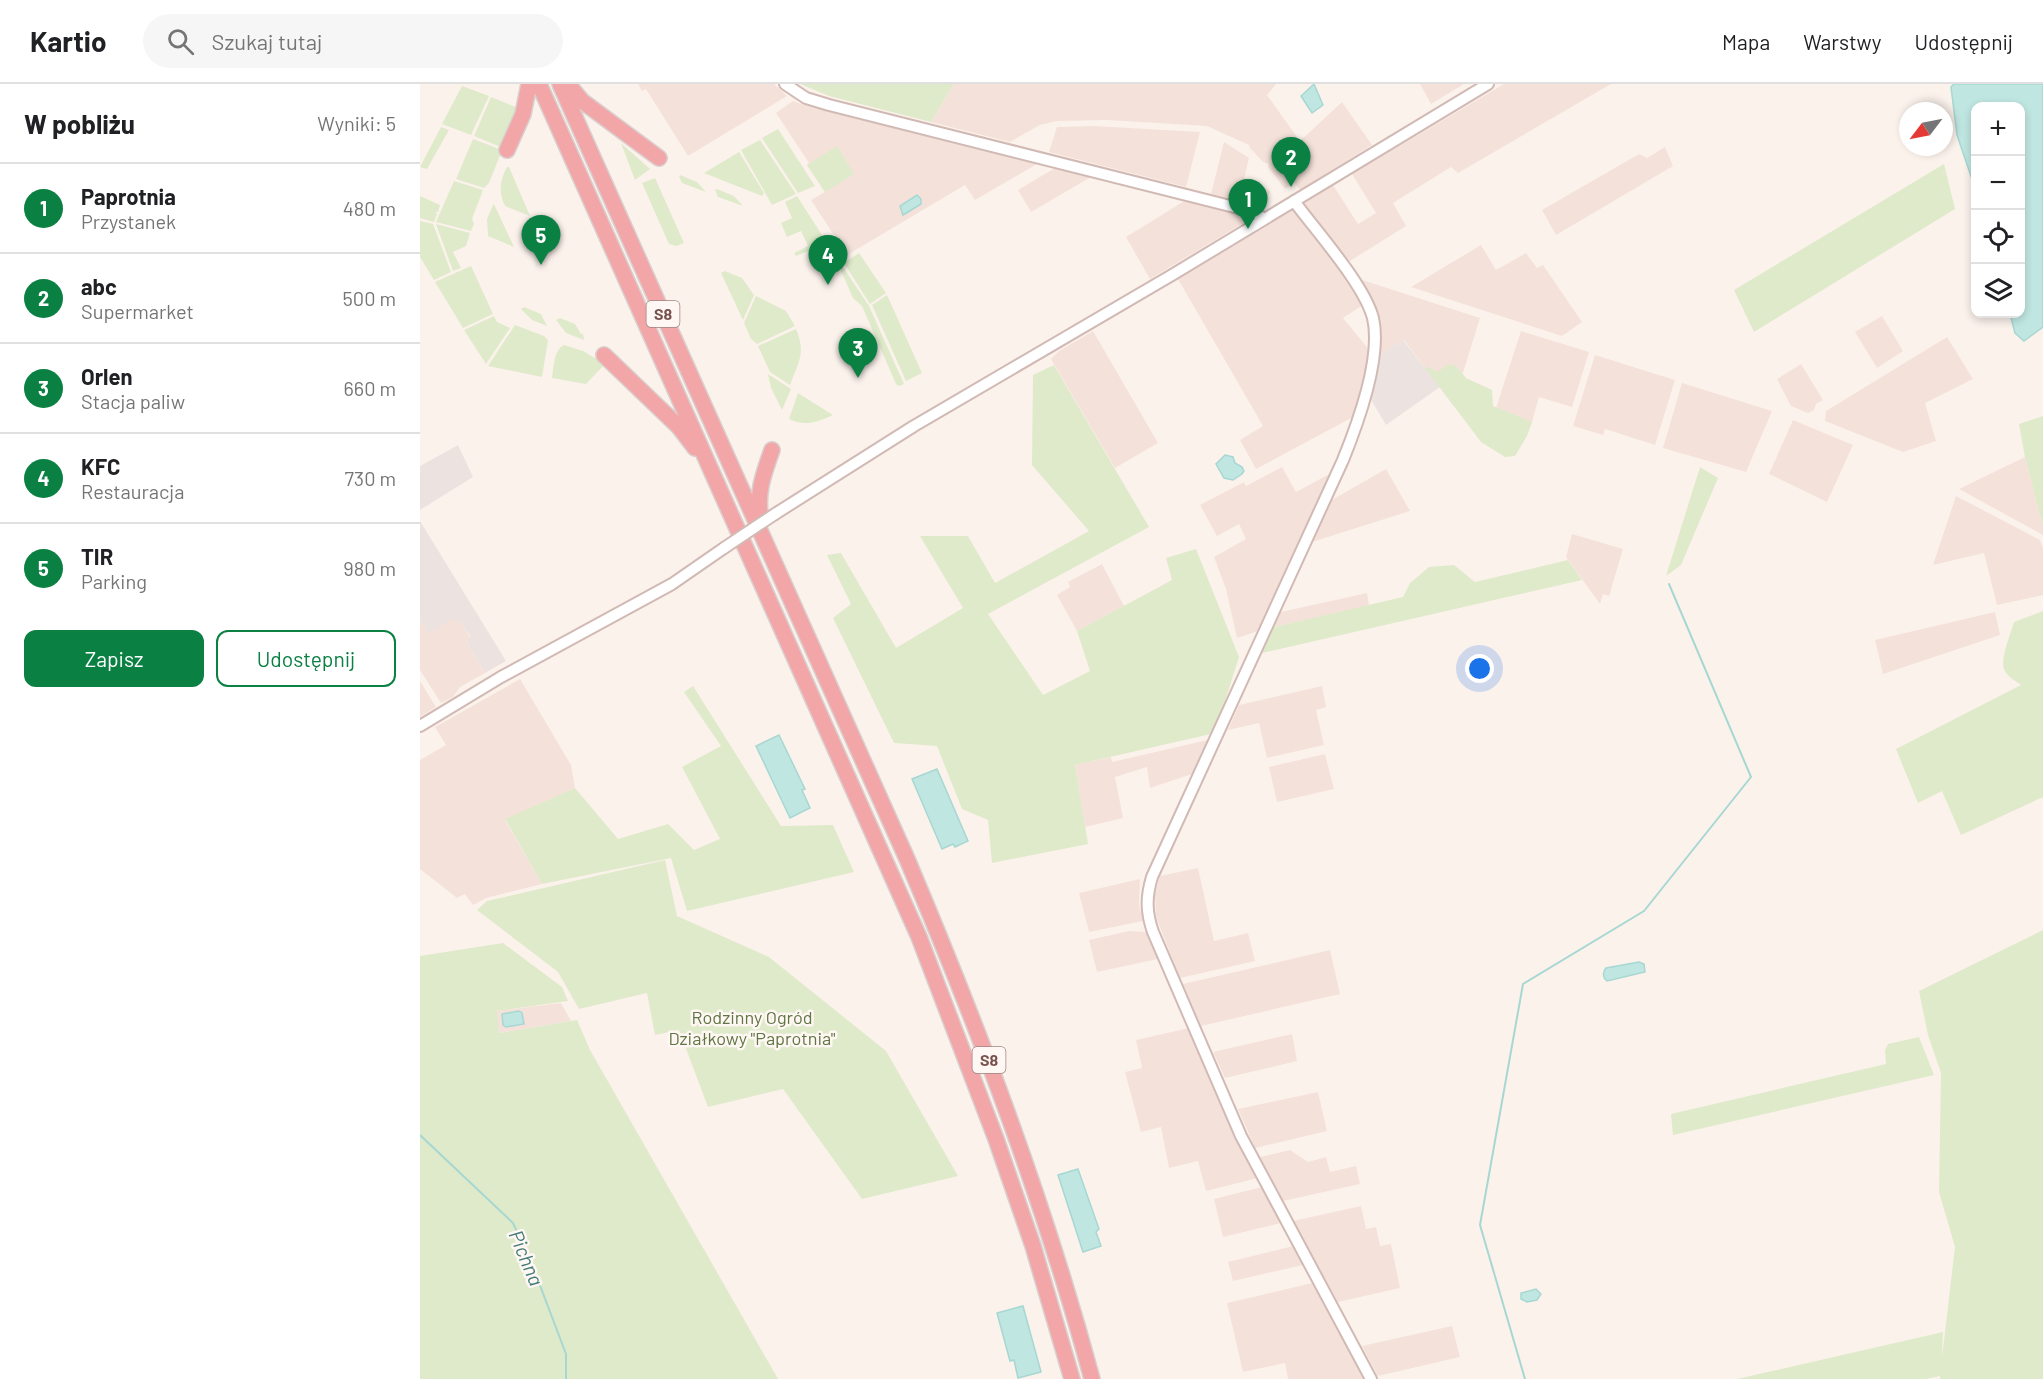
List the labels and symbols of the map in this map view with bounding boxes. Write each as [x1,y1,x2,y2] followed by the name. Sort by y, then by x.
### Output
[1899,102,1953,156] north arrow
[1272,138,1310,187] pin: 2
[1228,180,1268,229] pin: 1
[522,216,560,265] pin: 5
[808,236,848,285] pin: 4
[646,301,680,327] road number: S8
[838,328,878,378] pin: 3
[1465,654,1494,683] your location
[668,1006,836,1049] park label: Rodzinny Ogród Działkowy "Paprotnia"
[972,1047,1006,1073] road number: S8
[505,1226,549,1289] water label: Pichna

